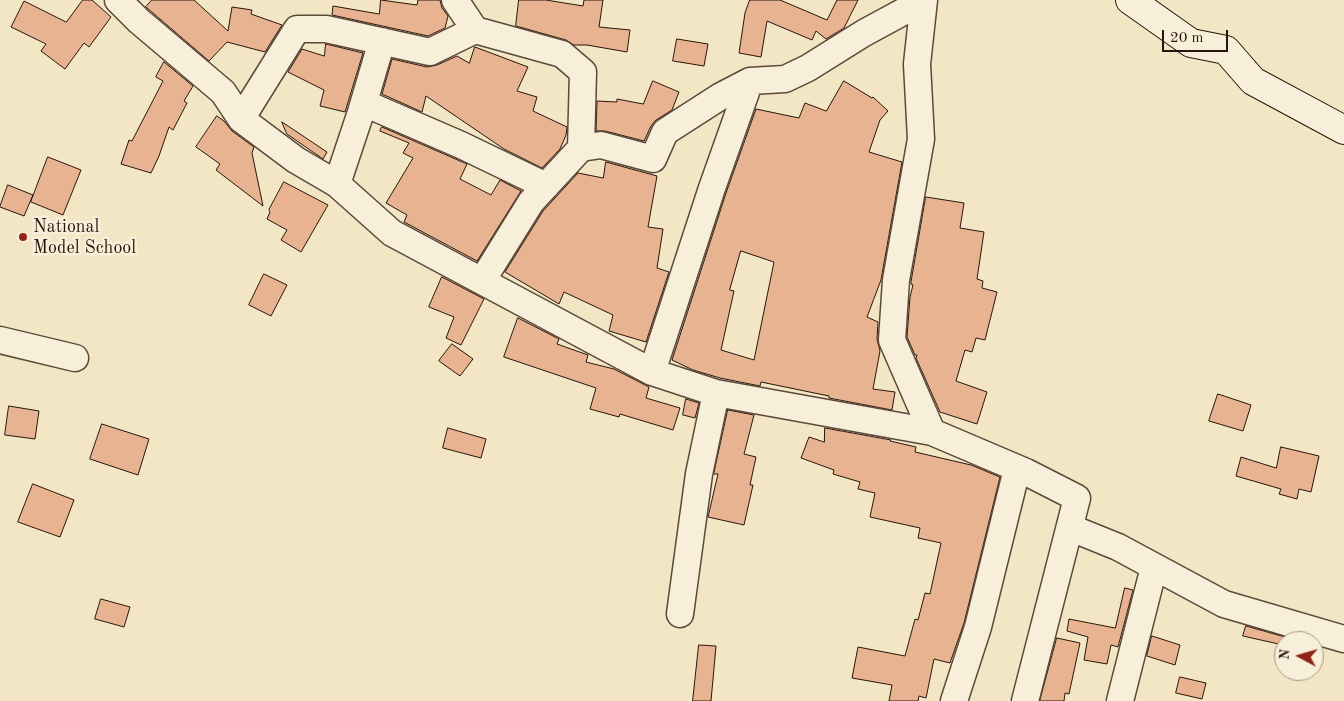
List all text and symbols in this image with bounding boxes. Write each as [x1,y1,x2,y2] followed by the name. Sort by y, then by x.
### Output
[1164,20,1230,52] scale bar
[1170,31,1204,46] text: 20 m
[33,216,136,258] place label: National Model School
[17,231,29,243] marker: National Model School
[1274,631,1324,681] north arrow
[1278,648,1293,661] text: N

